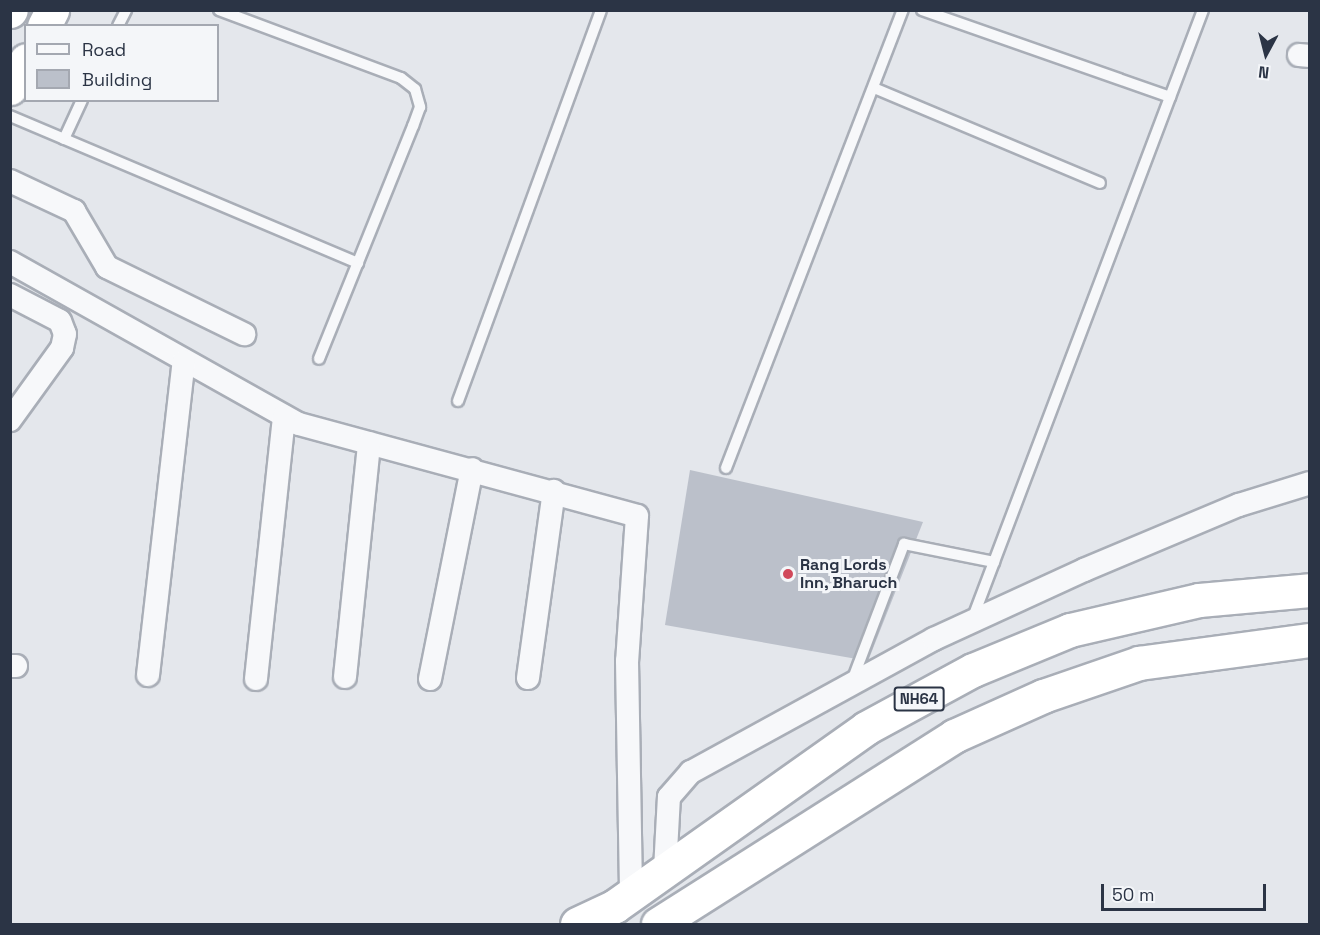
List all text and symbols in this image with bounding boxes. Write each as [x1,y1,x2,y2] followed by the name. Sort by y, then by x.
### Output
[24,24,219,102] legend
[1236,24,1296,84] north arrow
[82,38,126,61] text: Road
[1257,61,1270,83] text: N
[82,68,152,91] text: Building
[800,555,898,593] place label: Rang Lords Inn, Bharuch
[781,567,795,581] marker: Rang Lords Inn, Bharuch
[894,687,944,711] road number: NH64
[1104,872,1269,910] scale bar
[1112,883,1154,906] text: 50 m

